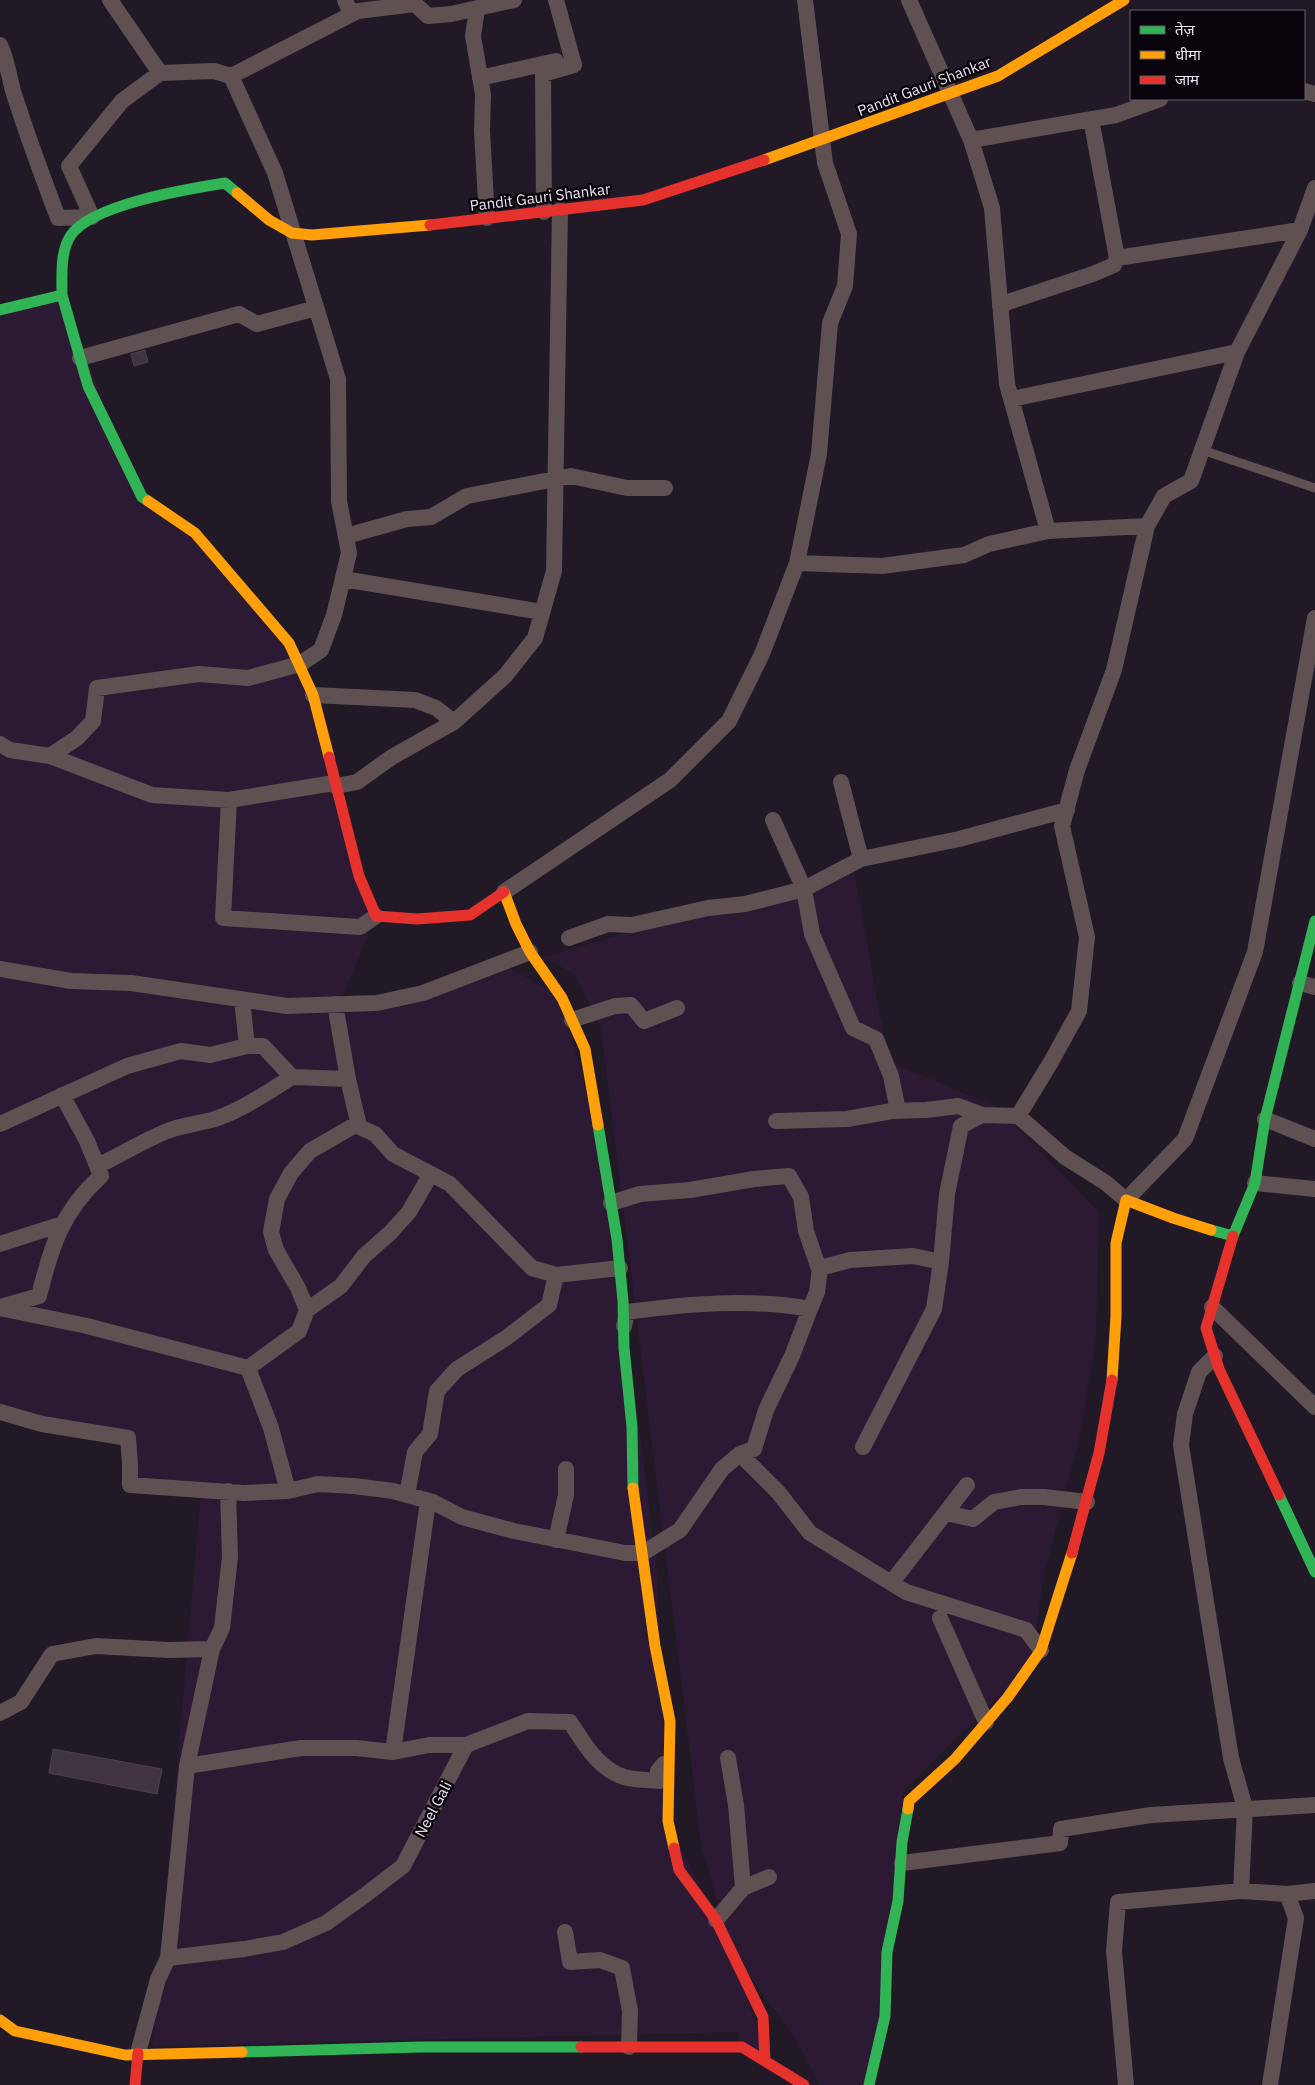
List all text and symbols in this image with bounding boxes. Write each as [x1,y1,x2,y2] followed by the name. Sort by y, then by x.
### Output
[1130,10,1305,100] legend
[1175,20,1196,39] text: तेज़
[1175,45,1202,64] text: धीमा
[855,52,994,120] street label: Pandit Gauri Shankar
[1175,70,1200,89] text: जाम
[469,179,612,215] street label: Pandit Gauri Shankar
[410,1778,456,1840] street label: Neel Gali

